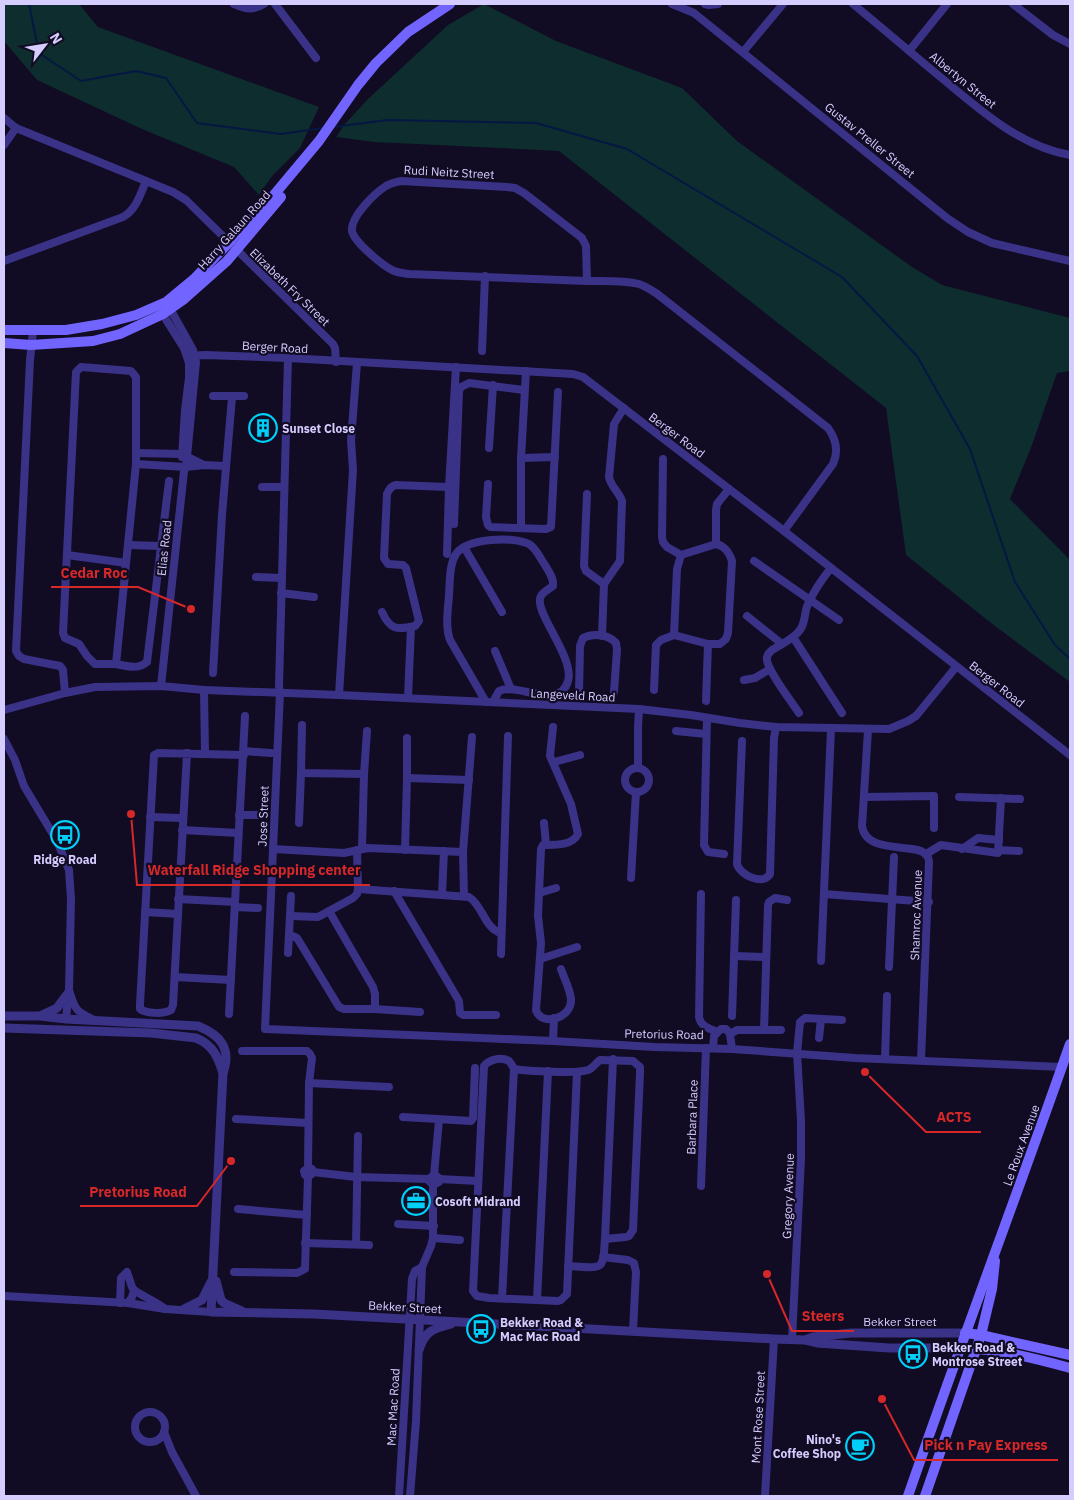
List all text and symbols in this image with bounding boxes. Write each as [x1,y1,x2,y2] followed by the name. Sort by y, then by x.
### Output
[20,20,70,70] north arrow
[46,29,66,47] text: N
[927,48,999,112] street label: Albertyn Street
[822,99,918,181] street label: Gustav Preller Street
[403,162,495,182] street label: Rudi Neitz Street
[195,187,273,273] street label: Harry Galaun Road
[247,245,333,329] street label: Elizabeth Fry Street
[242,338,308,356] street label: Berger Road
[646,409,708,461] street label: Berger Road
[248,413,278,443] building icon: Sunset Close
[282,421,355,436] place label: Sunset Close
[154,519,174,577] street label: Elias Road
[51,558,138,587] callout: Cedar Roc
[61,564,127,582] text: Cedar Roc
[966,658,1028,710] street label: Berger Road
[530,685,616,705] street label: Langeveld Road
[254,785,272,847] street label: Jose Street
[50,820,80,850] bus stop icon: Ridge Road
[33,852,97,867] place label: Ridge Road
[137,856,370,885] callout: Waterfall Ridge Shopping center
[147,861,361,879] text: Waterfall Ridge Shopping center
[907,869,925,961] street label: Shamroc Avenue
[624,1026,704,1042] street label: Pretorius Road
[683,1079,701,1155] street label: Barbara Place
[999,1102,1043,1188] street label: Le Roux Avenue
[926,1103,981,1132] callout: ACTS
[936,1108,972,1126] text: ACTS
[779,1153,797,1239] street label: Gregory Avenue
[80,1177,197,1206] callout: Pretorius Road
[89,1183,187,1201] text: Pretorius Road
[401,1186,431,1216] office icon: Cosoft Midrand
[435,1194,521,1209] place label: Cosoft Midrand
[368,1298,442,1316] street label: Bekker Street
[792,1302,854,1331] callout: Steers
[802,1307,844,1325] text: Steers
[466,1314,496,1344] bus stop icon: Bekker Road & Mac Mac Road
[863,1314,937,1329] street label: Bekker Street
[500,1315,583,1344] place label: Bekker Road & Mac Mac Road
[898,1339,928,1369] bus stop icon: Bekker Road & Montrose Street
[932,1340,1023,1369] place label: Bekker Road & Montrose Street
[383,1368,403,1446] street label: Mac Mac Road
[748,1370,768,1464] street label: Mont Rose Street
[845,1431,875,1461] cafe icon: Nino's Coffee Shop
[914,1431,1058,1460] callout: Pick n Pay Express
[773,1432,841,1461] place label: Nino's Coffee Shop
[924,1436,1048,1454] text: Pick n Pay Express

